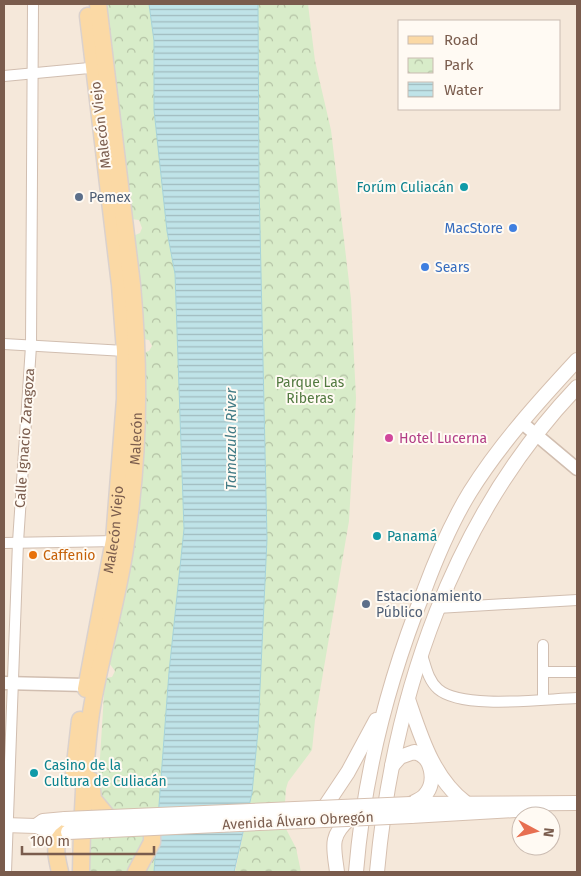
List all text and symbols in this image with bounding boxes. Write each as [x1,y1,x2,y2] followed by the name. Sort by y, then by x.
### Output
[398,20,561,110] legend
[444,31,479,49] text: Road
[444,56,474,74] text: Park
[87,80,115,170] street label: Malecón Viejo
[444,81,483,99] text: Water
[356,179,454,196] place label: Forúm Culiacán
[458,181,470,193] marker: Forúm Culiacán
[89,189,131,206] place label: Pemex
[73,191,85,203] marker: Pemex
[445,220,503,237] place label: MacStore
[507,222,519,234] marker: MacStore
[435,259,470,276] place label: Sears
[419,261,431,273] marker: Sears
[12,367,38,509] street label: Calle Ignacio Zaragoza
[276,374,345,407] park label: Parque Las Riberas
[222,387,240,490] water label: Tamazula River
[126,412,145,465] street label: Malecón
[399,430,487,447] place label: Hotel Lucerna
[383,432,395,444] marker: Hotel Lucerna
[99,485,127,575] street label: Malecón Viejo
[387,528,437,545] place label: Panamá
[371,530,383,542] marker: Panamá
[43,547,96,564] place label: Caffenio
[27,549,39,561] marker: Caffenio
[376,588,482,621] place label: Estacionamiento Público
[360,598,372,610] marker: Estacionamiento Público
[44,757,167,790] place label: Casino de la Cultura de Culiacán
[28,767,40,779] marker: Casino de la Cultura de Culiacán
[511,806,561,856] north arrow
[222,808,374,833] street label: Avenida Álvaro Obregón
[22,824,155,856] scale bar
[539,827,557,838] text: N
[30,832,70,850] text: 100 m

